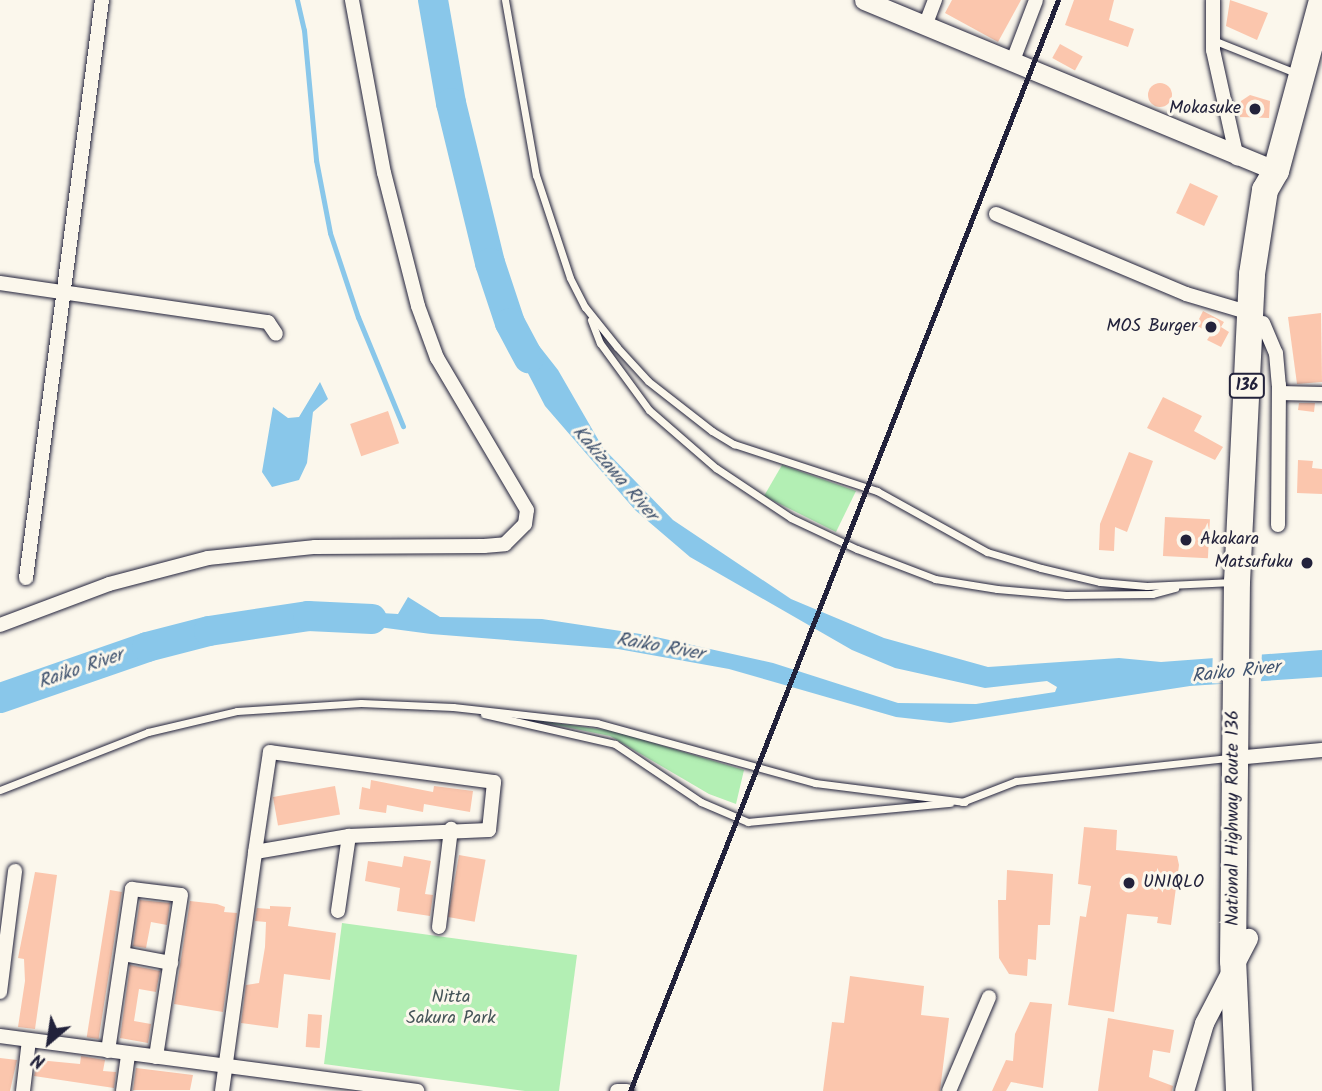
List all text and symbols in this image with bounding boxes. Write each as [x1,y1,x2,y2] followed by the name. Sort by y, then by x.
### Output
[1169,98,1241,120] place label: Mokasuke
[1247,101,1263,117] marker: Mokasuke
[1106,316,1197,338] place label: MOS Burger
[1203,319,1219,335] marker: MOS Burger
[1228,374,1266,398] road number: 136
[566,422,662,526] water label: Kakizawa River
[1200,529,1259,551] place label: Akakara
[1178,532,1194,548] marker: Akakara
[1215,552,1293,574] place label: Matsufuku
[1299,555,1315,571] marker: Matsufuku
[615,629,705,667] water label: Raiko River
[36,645,126,695] water label: Raiko River
[1191,657,1281,689] water label: Raiko River
[1223,710,1245,926] street label: National Highway Route 136
[1143,872,1204,894] place label: UNIQLO
[1121,875,1137,891] marker: UNIQLO
[406,988,496,1030] park label: Nitta Sakura Park
[14,1007,84,1077] north arrow
[26,1044,51,1076] text: N

